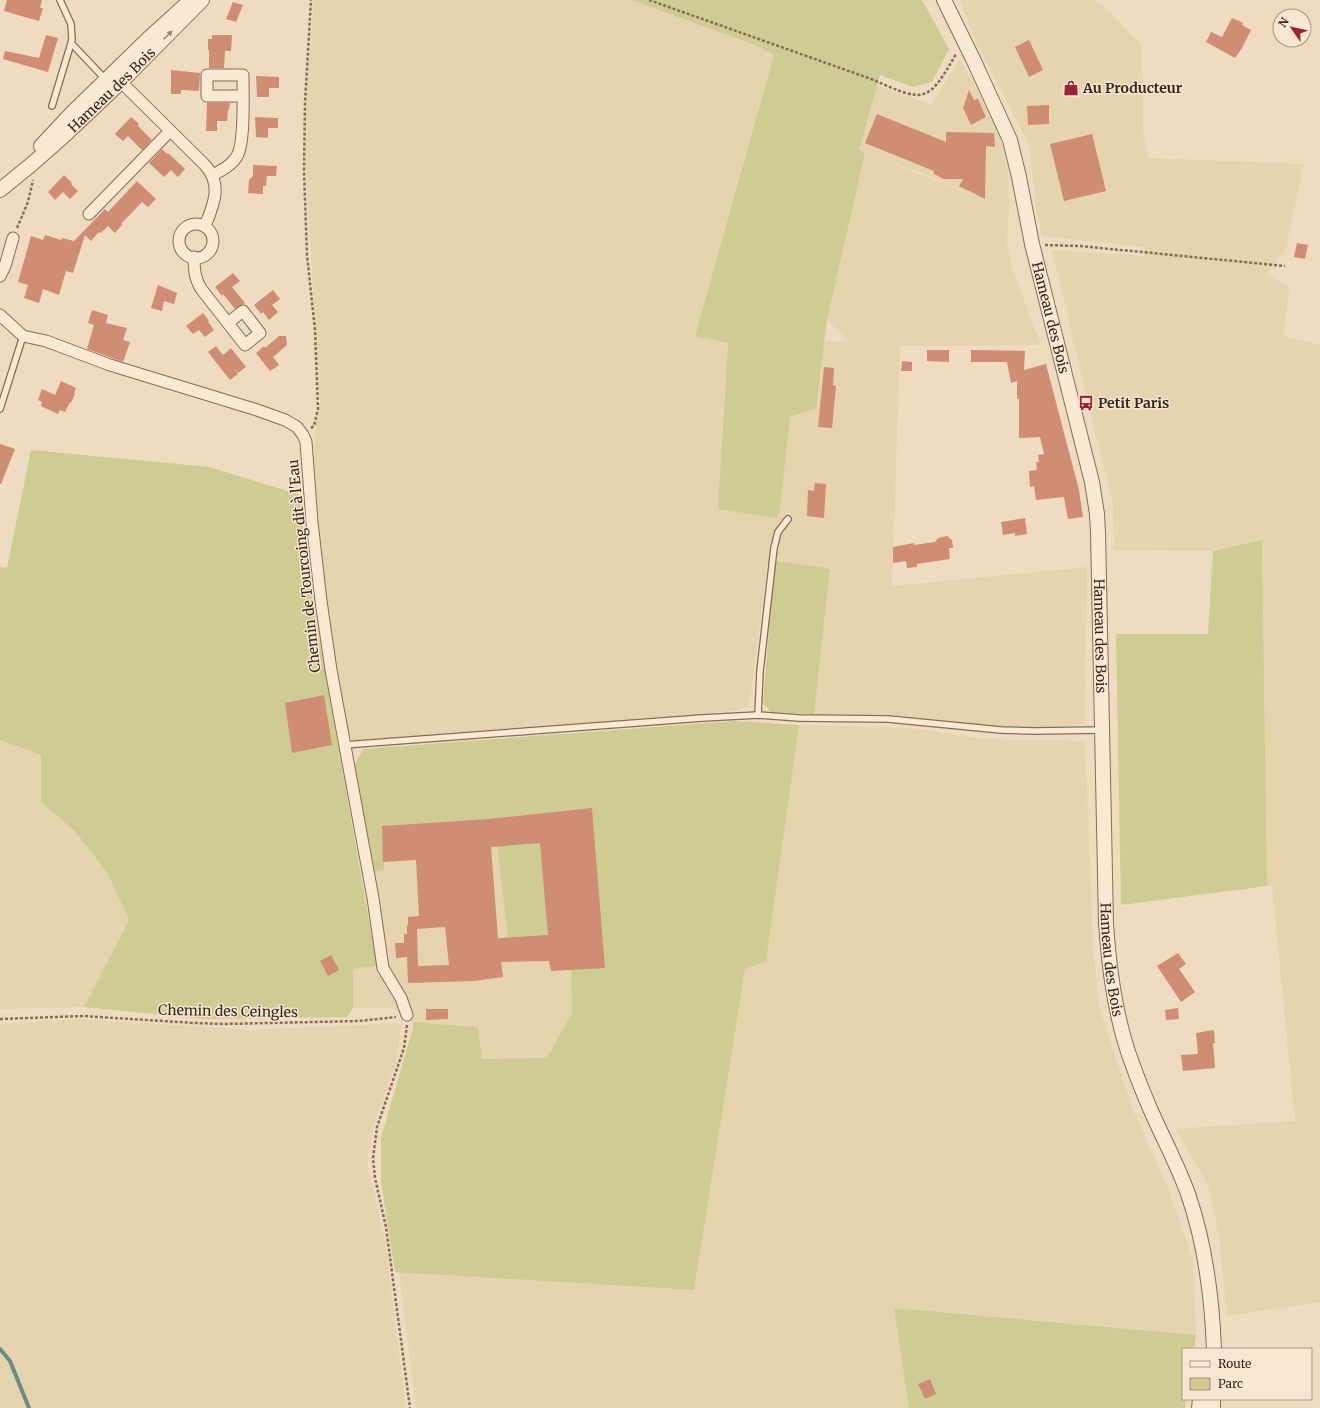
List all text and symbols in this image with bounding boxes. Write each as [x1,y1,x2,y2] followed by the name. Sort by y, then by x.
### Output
[1272,8,1312,48] north arrow
[1275,15,1292,30] text: N
[163,30,173,40] one-way arrow
[64,43,159,136] street label: Hameau des Bois
[1062,79,1080,97] shop icon: Au Producteur
[1082,79,1183,97] place label: Au Producteur
[1028,260,1073,376] street label: Hameau des Bois
[1077,394,1095,412] bus stop icon: Petit Paris
[1098,394,1169,412] place label: Petit Paris
[284,458,324,673] street label: Chemin de Tourcoing dit à l'Eau
[1090,578,1110,694] street label: Hameau des Bois
[1097,902,1127,1018] street label: Hameau des Bois
[158,1001,298,1021] street label: Chemin des Ceingles
[1182,1348,1312,1400] legend
[1218,1356,1251,1371] text: Route
[1218,1376,1243,1391] text: Parc

